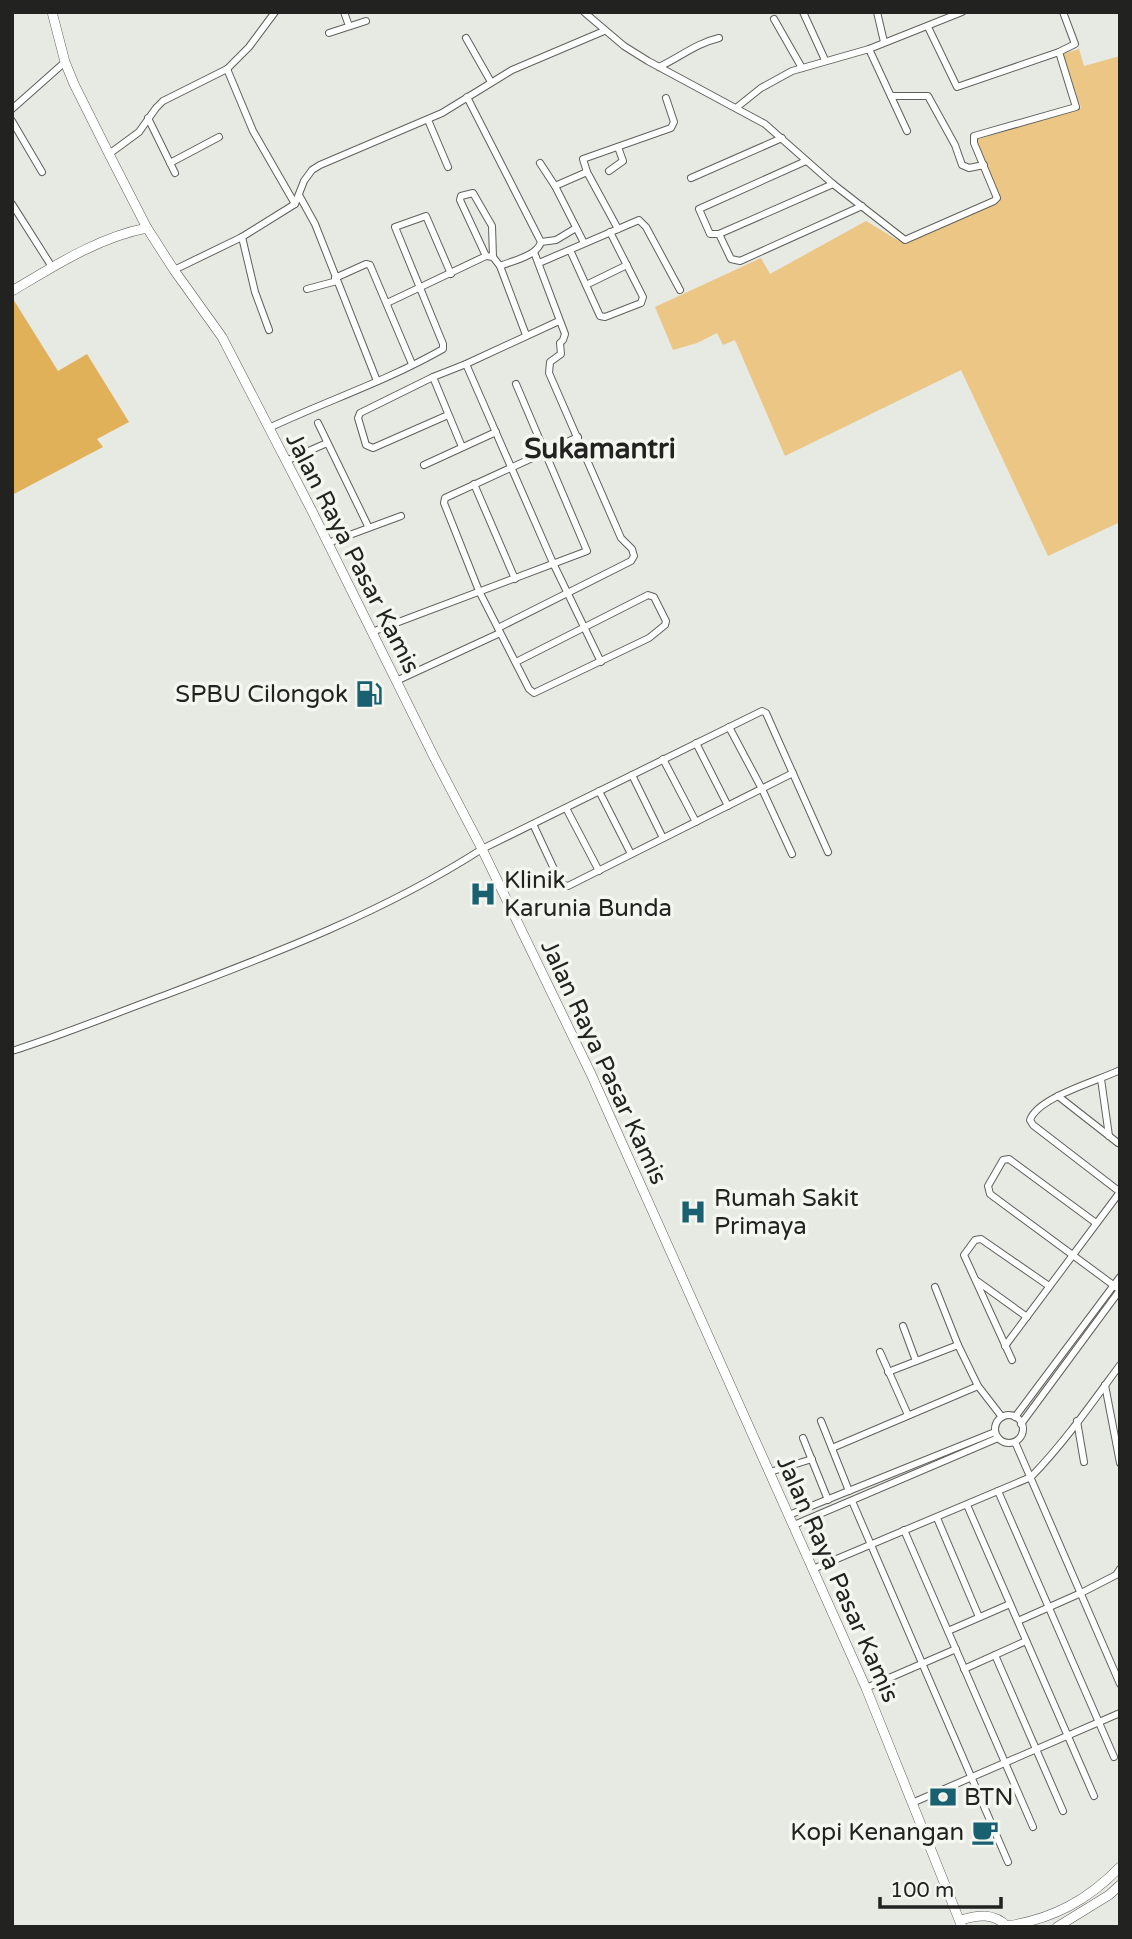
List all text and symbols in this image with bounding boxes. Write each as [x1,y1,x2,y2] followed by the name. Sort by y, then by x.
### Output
[279,428,426,678] street label: Jalan Raya Pasar Kamis
[524,432,676,466] district label: Sukamantri
[354,679,384,709] fuel station icon: SPBU Cilongok
[175,680,348,709] place label: SPBU Cilongok
[504,866,672,923] place label: Klinik Karunia Bunda
[468,879,498,909] hospital icon: Klinik Karunia Bunda
[534,935,673,1189] street label: Jalan Raya Pasar Kamis
[714,1184,859,1241] place label: Rumah Sakit Primaya
[678,1197,708,1227] hospital icon: Rumah Sakit Primaya
[770,1452,905,1707] street label: Jalan Raya Pasar Kamis
[928,1782,958,1812] bank icon: BTN
[964,1783,1014,1812] place label: BTN
[970,1817,1000,1847] cafe icon: Kopi Kenangan
[790,1818,964,1847] place label: Kopi Kenangan
[880,1866,1001,1910] scale bar
[890,1878,954,1903] text: 100 m

